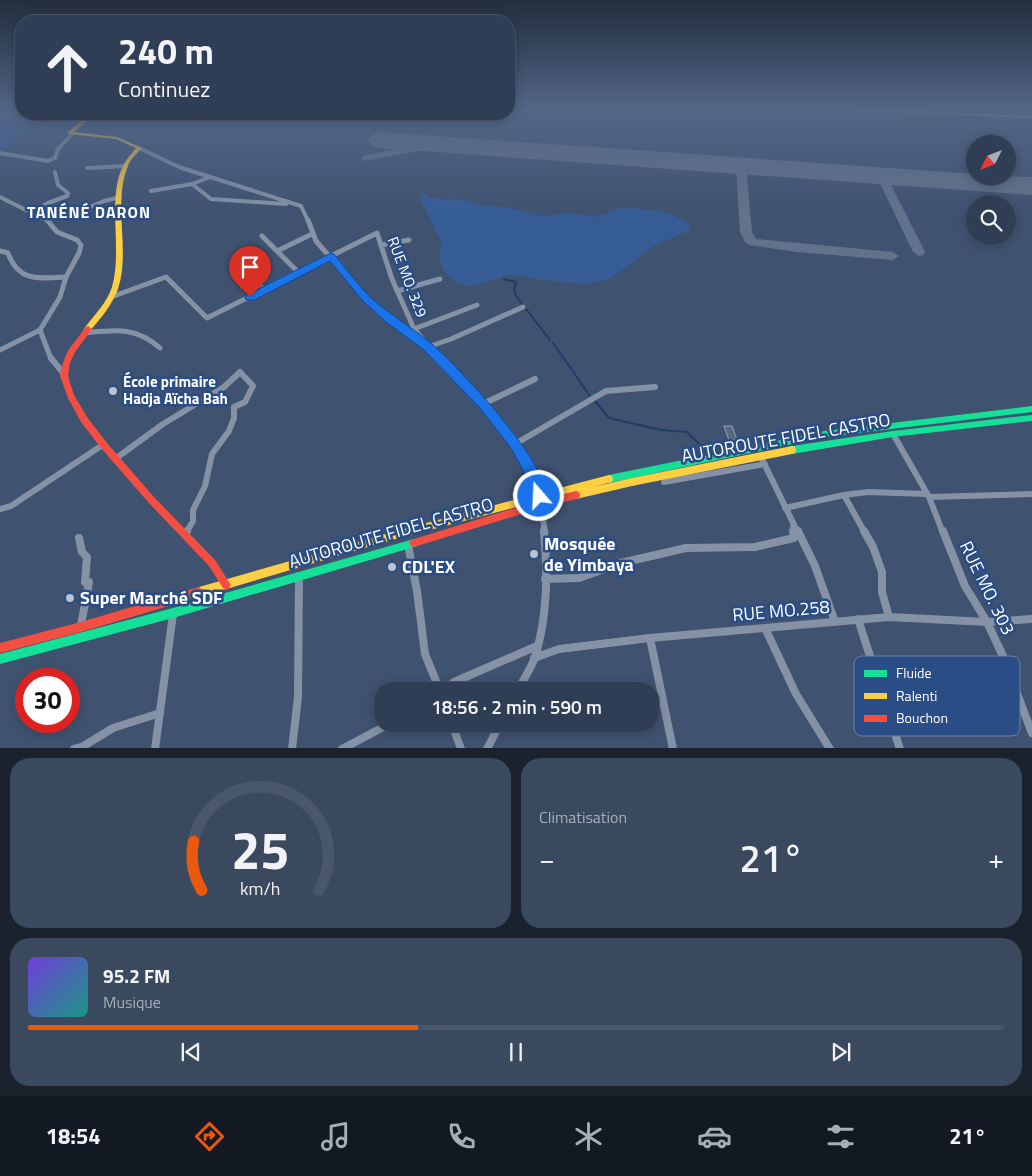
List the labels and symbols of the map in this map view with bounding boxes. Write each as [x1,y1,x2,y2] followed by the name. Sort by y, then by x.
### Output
[966,135,1016,185] north arrow
[27,200,151,224] district label: TANÉNÉ DARON
[382,233,433,320] street label: RUE MO. 329
[229,246,271,297] pin
[123,370,228,410] place label: École primaire Hadja Aïcha Bah
[107,385,119,397] marker: École primaire Hadja Aïcha Bah
[679,406,893,469] street label: AUTOROUTE FIDEL CASTRO
[512,469,564,521] position arrow
[285,490,496,575] street label: AUTOROUTE FIDEL CASTRO
[544,530,634,578] place label: Mosquée de Yimbaya
[953,536,1022,639] street label: RUE MO. 303
[528,548,540,560] marker: Mosquée de Yimbaya
[402,553,456,580] place label: CDL'EX
[386,561,398,573] marker: CDL'EX
[80,584,223,611] place label: Super Marché SDF
[64,592,76,604] marker: Super Marché SDF
[731,593,831,628] street label: RUE MO.258
[854,656,1020,736] legend
[896,662,932,683] text: Fluide
[15,668,80,733] speed limit sign: 30
[896,685,937,706] text: Ralenti
[896,707,948,728] text: Bouchon

